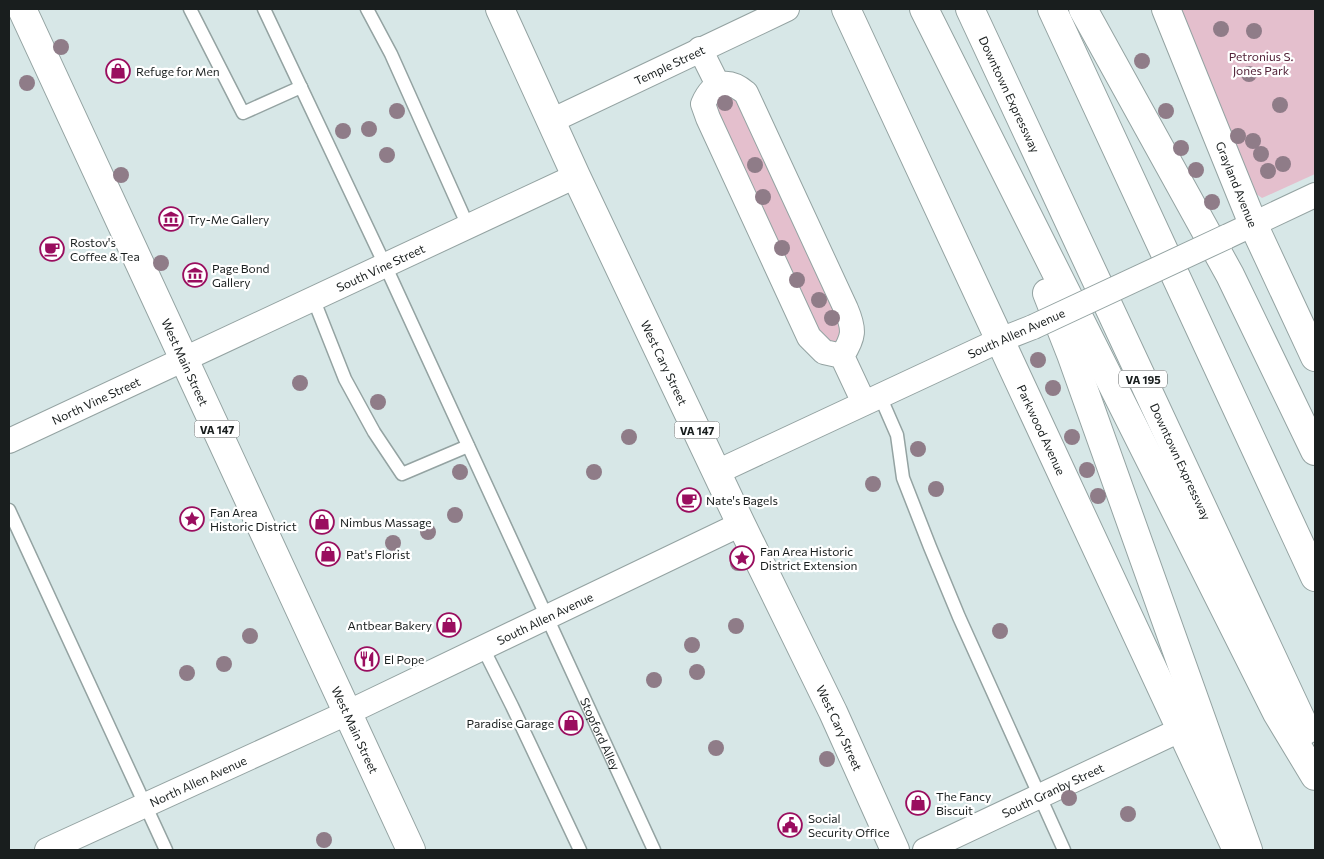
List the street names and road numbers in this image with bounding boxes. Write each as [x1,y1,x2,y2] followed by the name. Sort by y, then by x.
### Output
[977,34,1043,155] street label: Downtown Expressway
[632,42,707,88] street label: Temple Street
[1213,139,1261,229] street label: Grayland Avenue
[334,241,427,294] street label: South Vine Street
[965,305,1067,361] street label: South Allen Avenue
[159,316,211,408] street label: West Main Street
[638,318,691,407] street label: West Cary Street
[1119,370,1167,388] road number: VA 195
[50,374,142,427] street label: North Vine Street
[1015,382,1069,477] street label: Parkwood Avenue
[1148,401,1214,522] street label: Downtown Expressway
[194,420,240,438] road number: VA 147
[674,422,720,438] road number: VA 147
[494,589,595,647] street label: South Allen Avenue
[814,683,865,773] street label: West Cary Street
[329,684,382,775] street label: West Main Street
[578,695,623,772] street label: Stopford Alley
[147,753,249,809] street label: North Allen Avenue
[999,760,1106,820] street label: South Granby Street

